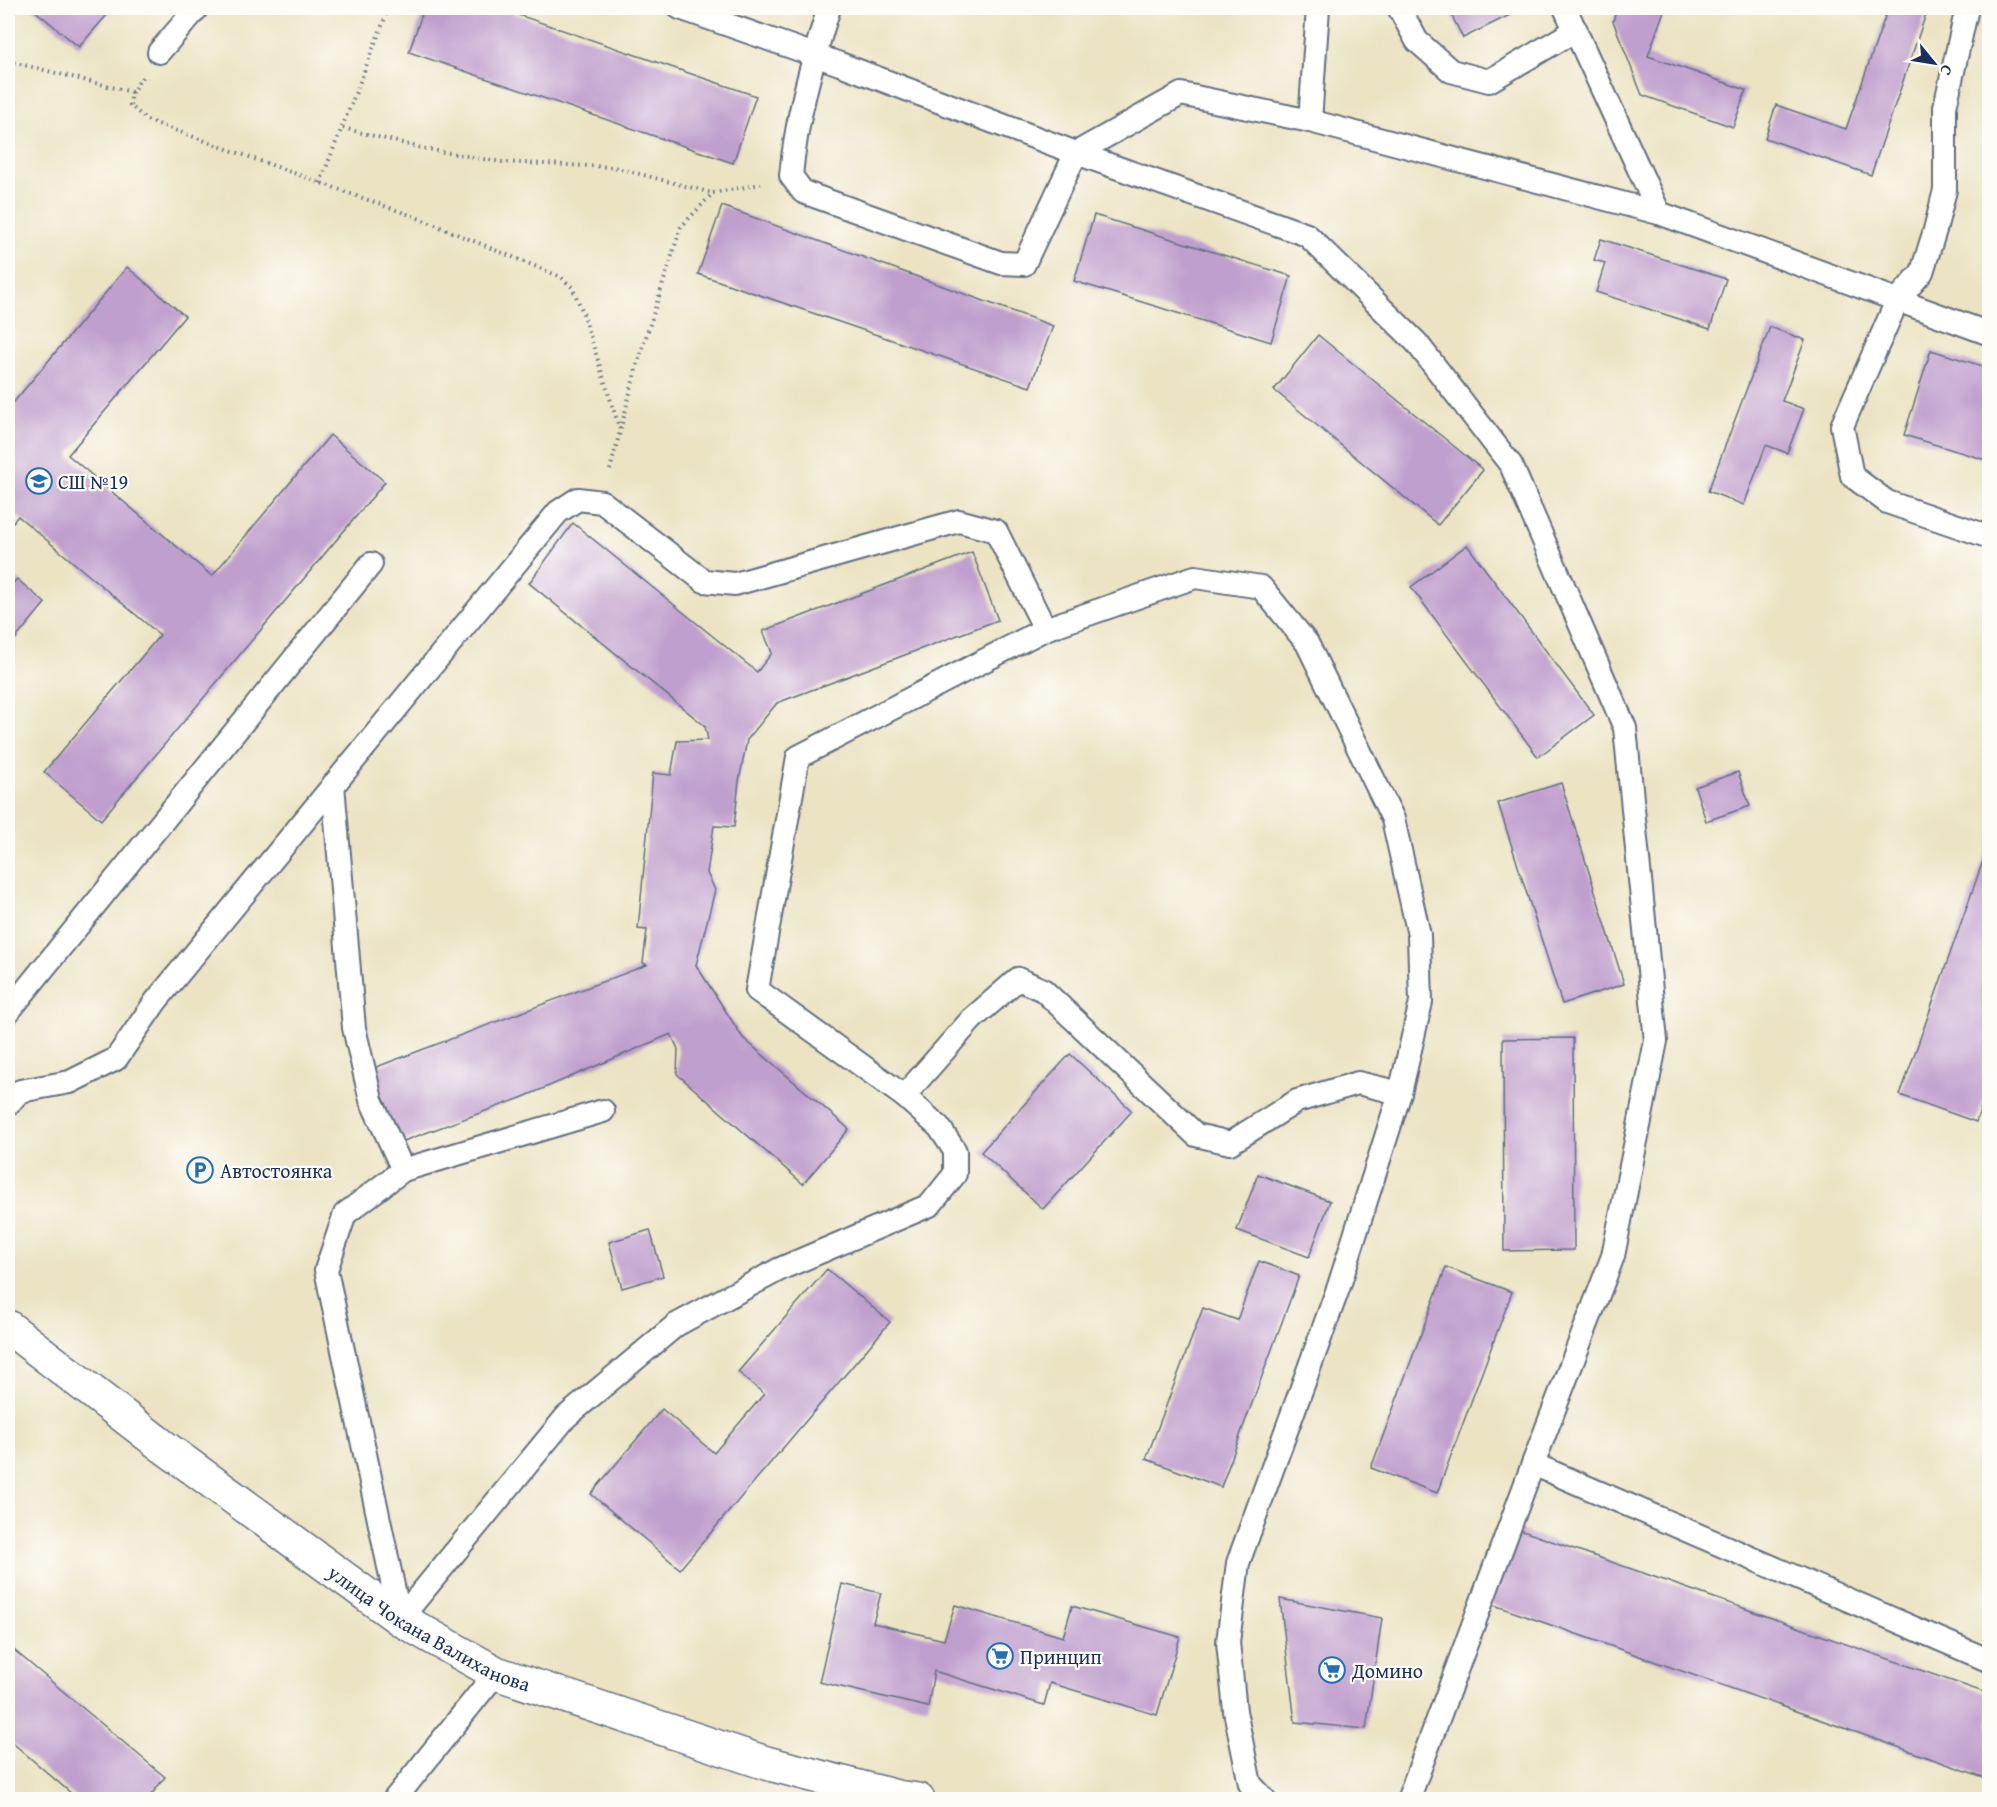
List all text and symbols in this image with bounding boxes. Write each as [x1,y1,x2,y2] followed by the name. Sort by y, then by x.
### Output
[1904,33,1964,93] north arrow
[1934,61,1960,80] text: С
[24,466,54,496] school or university icon: СШ №19
[58,467,128,496] place label: СШ №19
[185,1155,215,1185] parking icon: Автостоянка
[220,1156,333,1185] place label: Автостоянка
[322,1556,535,1698] street label: улица Чокана Валиханова
[985,1641,1015,1671] supermarket icon: Принцип
[1020,1642,1102,1671] place label: Принцип
[1317,1655,1347,1685] supermarket icon: Домино
[1351,1656,1423,1685] place label: Домино

